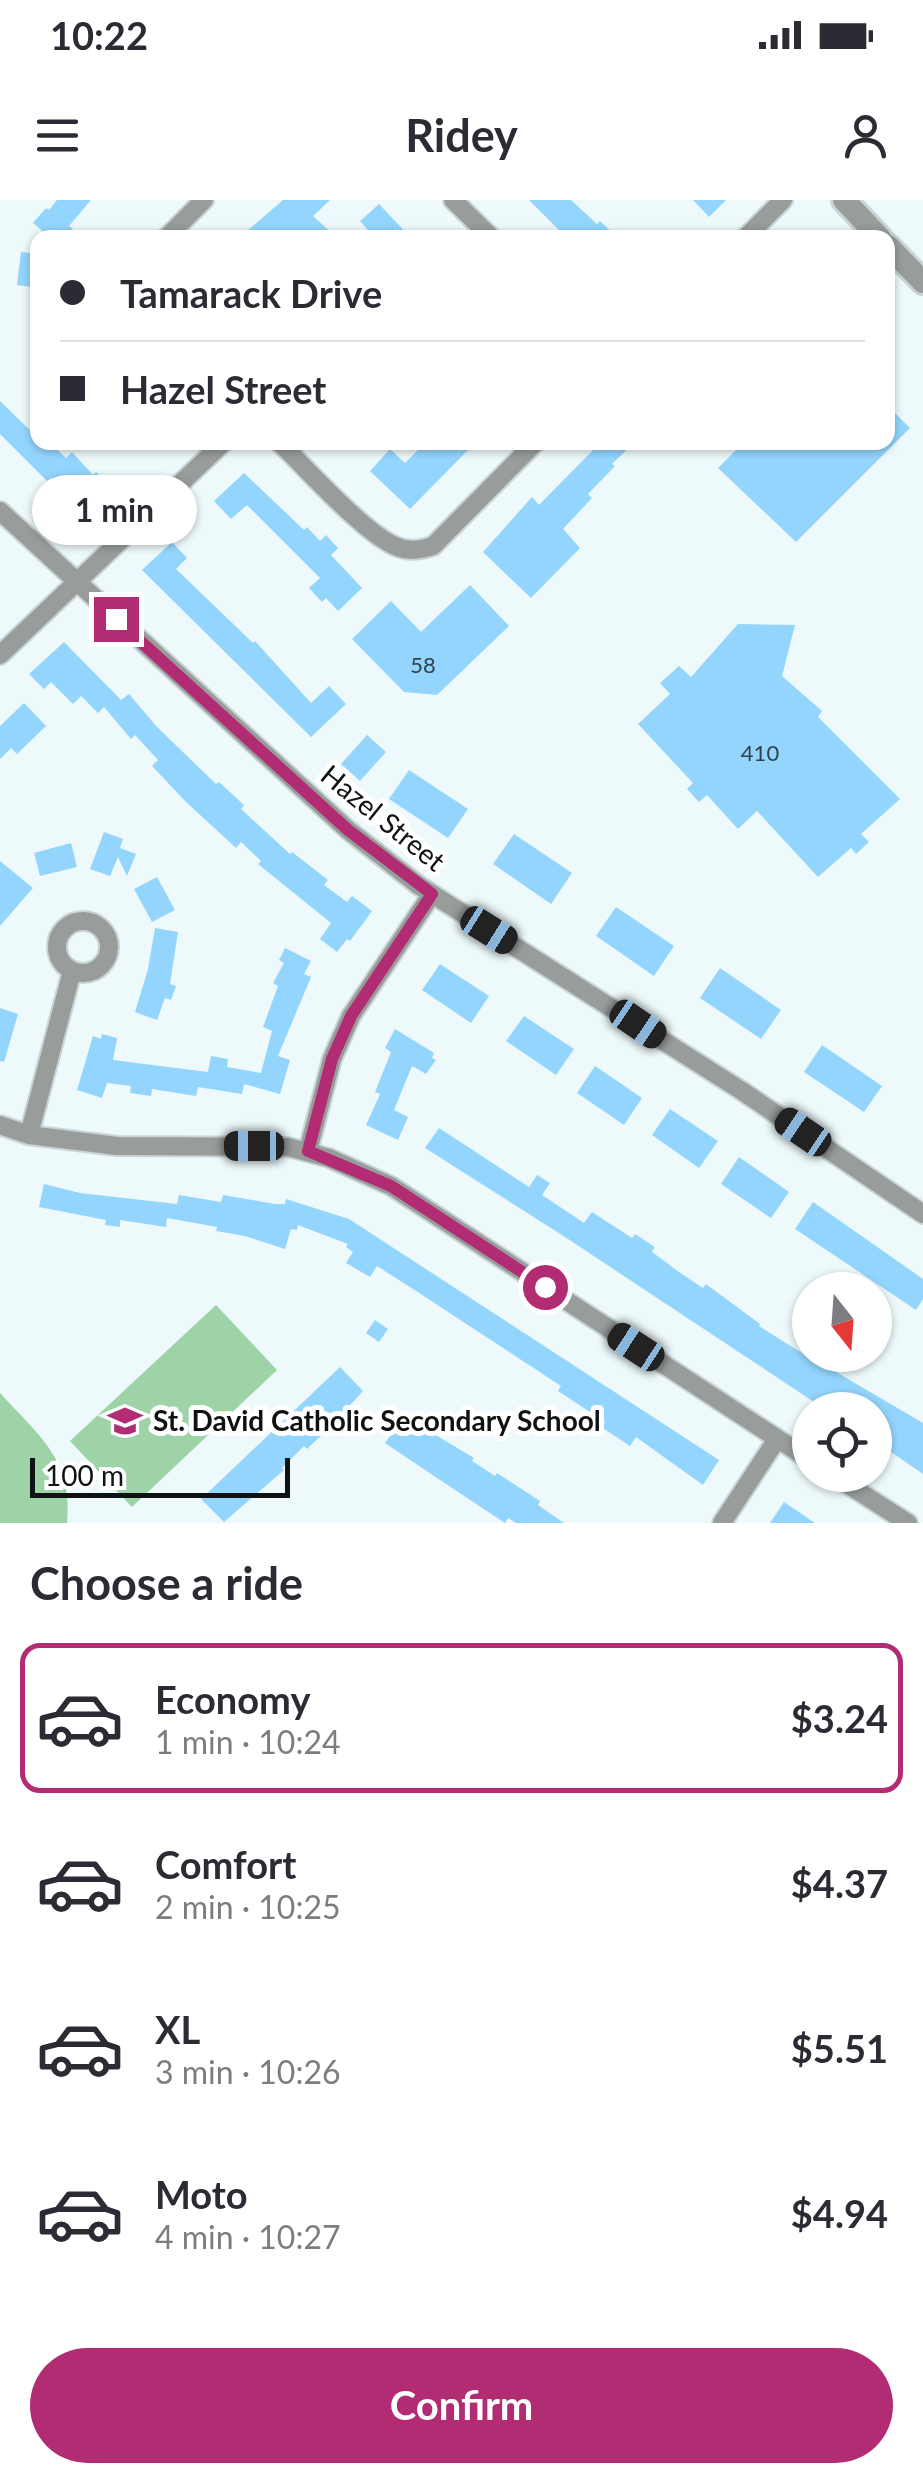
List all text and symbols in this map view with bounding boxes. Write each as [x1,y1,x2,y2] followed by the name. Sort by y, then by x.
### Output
[50,12,148,58] text: 10:22
[30,108,85,163] icon: menu
[405,108,518,162] text: Ridey
[838,108,893,163] icon: person
[120,270,382,316] text: Tamarack Drive
[120,366,326,412] text: Hazel Street
[34,474,198,544] callout: 1 min
[75,490,154,529] text: 1 min
[94,597,139,642] route end
[410,651,436,678] house number: 58
[741,739,779,766] house number: 410
[315,757,452,877] street label: Hazel Street
[456,901,522,959] car
[605,995,671,1053] car
[770,1103,836,1161] car
[224,1131,284,1161] car
[523,1265,568,1310] route start
[792,1272,892,1372] north arrow
[792,1272,892,1492] map controls
[603,1318,669,1376] car
[792,1392,892,1492] button: locate
[106,1402,144,1440] school or university icon: St. David Catholic Secondary School
[153,1403,601,1437] place label: St. David Catholic Secondary School
[30,1453,290,1498] scale bar
[45,1458,124,1492] text: 100 m
[30,1556,303,1610] text: Choose a ride
[35,1673,125,1763] icon: car
[155,1676,310,1722] text: Economy
[791,1695,888,1741] text: $3.24
[155,1722,341,1761] text: 1 min · 10:24
[35,1838,125,1928] icon: car
[155,1841,296,1887] text: Comfort
[791,1860,888,1906] text: $4.37
[155,1887,341,1926] text: 2 min · 10:25
[35,2003,125,2093] icon: car
[155,2006,200,2052] text: XL
[791,2025,888,2071] text: $5.51
[155,2052,341,2091] text: 3 min · 10:26
[35,2168,125,2258] icon: car
[155,2171,248,2217] text: Moto
[791,2190,888,2236] text: $4.94
[155,2217,341,2256] text: 4 min · 10:27
[30,2348,893,2463] button: Confirm

